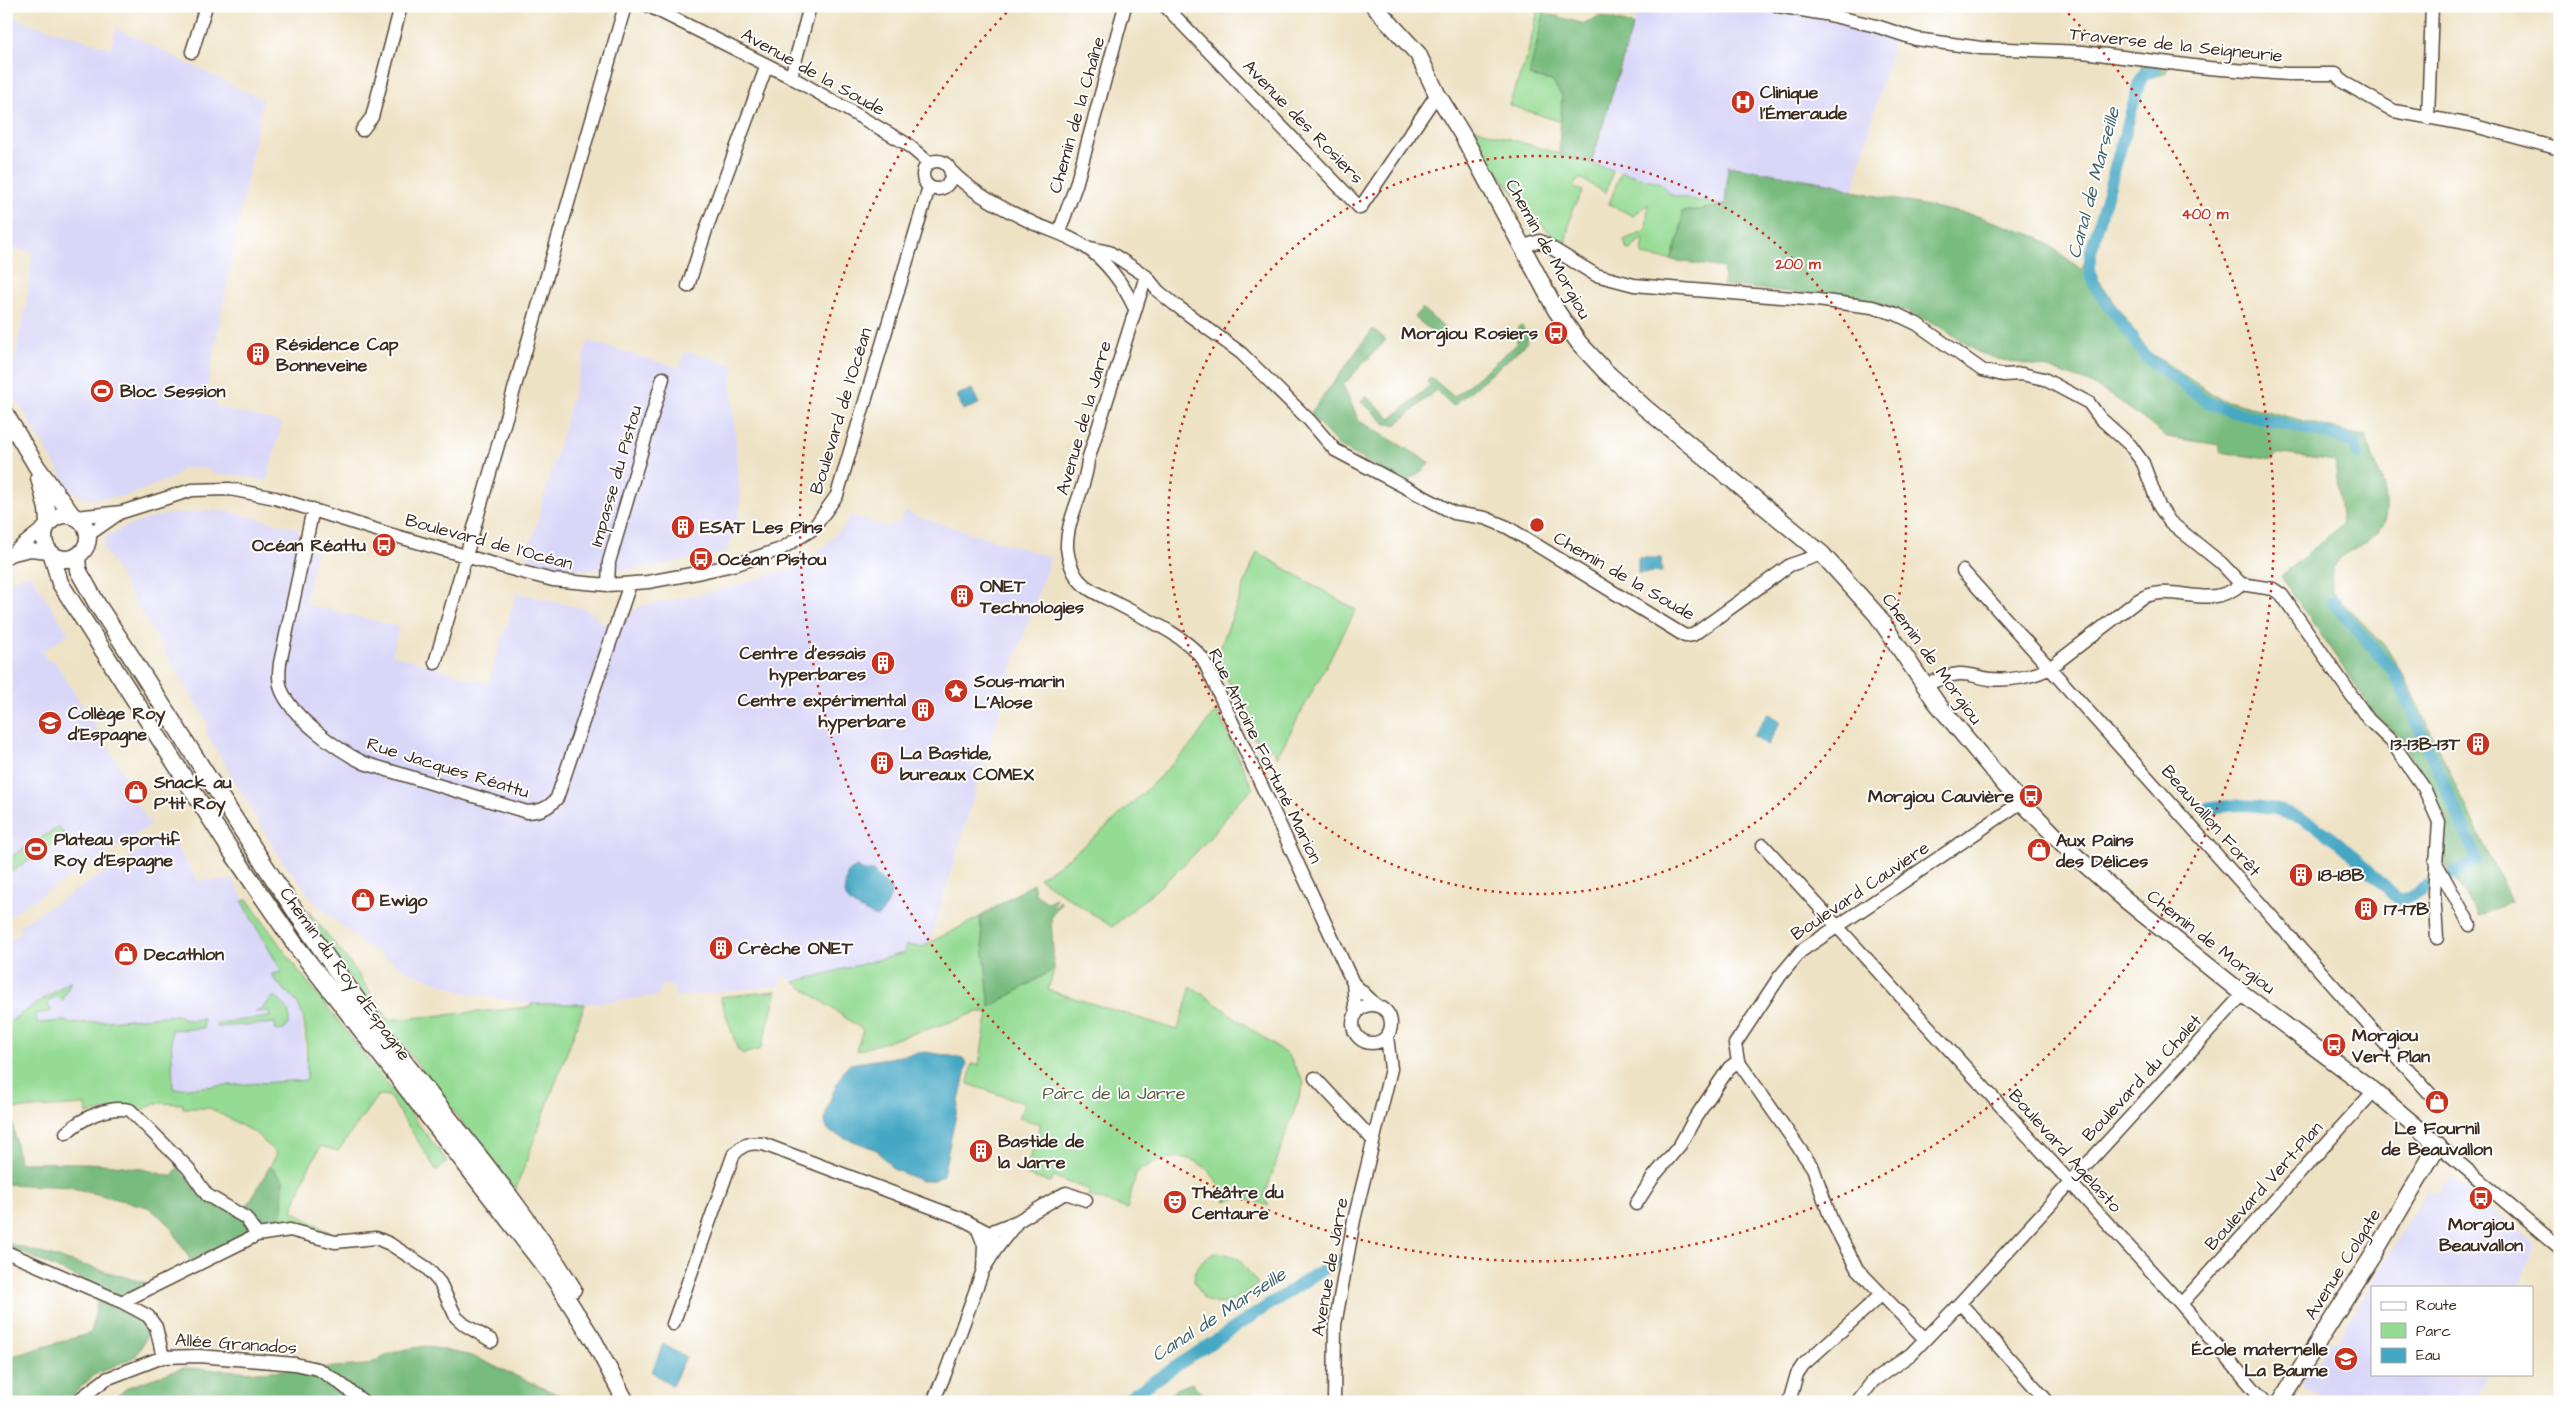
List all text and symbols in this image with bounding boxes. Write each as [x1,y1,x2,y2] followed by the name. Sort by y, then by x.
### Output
[2068,21,2284,70] street label: Traverse de la Seigneurie
[737,22,890,122] street label: Avenue de la Soude
[1043,33,1111,196] street label: Chemin de la Chaîne
[1237,54,1369,190] street label: Avenue des Rosiers
[1760,80,1848,126] place label: Clinique l'Émeraude
[1730,89,1756,115] hospital icon: Clinique l'Émeraude
[2061,103,2128,262] water label: Canal de Marseille
[1498,174,1597,324] street label: Chemin de Morgiou
[2182,204,2229,225] text: 400 m
[1774,254,1821,275] text: 200 m
[1543,320,1569,346] bus stop icon: Morgiou Rosiers
[1401,321,1538,347] place label: Morgiou Rosiers
[804,325,878,497] street label: Boulevard de l'Océan
[276,332,399,378] place label: Résidence Cap Bonneveine
[1050,338,1118,498] street label: Avenue de la Jarre
[245,341,271,367] building icon: Résidence Cap Bonneveine
[89,378,115,404] sports icon: Bloc Session
[120,379,226,404] place label: Bloc Session
[584,402,648,550] street label: Impasse du Pistou
[402,508,576,576] street label: Boulevard de l'Océan
[670,514,696,540] building icon: ESAT Les Pins
[700,515,823,540] place label: ESAT Les Pins
[1528,516,1546,534] centre of rings
[1549,525,1700,627] street label: Chemin de la Soude
[371,532,397,558] bus stop icon: Océan Réattu
[252,533,366,558] place label: Océan Réattu
[688,546,714,572] bus stop icon: Océan Pistou
[718,547,826,572] place label: Océan Pistou
[979,574,1084,621] place label: ONET Technologies
[949,583,975,609] building icon: ONET Technologies
[1875,588,1988,730] street label: Chemin de Morgiou
[739,641,866,688] place label: Centre d'essais hyperbares
[1202,644,1328,868] street label: Rue Antoine Fortuné Marion
[870,650,896,676] building icon: Centre d'essais hyperbares
[973,669,1064,715] place label: Sous-marin L'Alose
[943,678,969,704] place icon: Sous-marin L'Alose
[738,688,906,735] place label: Centre expérimental hyperbare
[910,697,936,723] building icon: Centre expérimental hyperbare
[67,701,165,748] place label: Collège Roy d'Espagne
[37,710,63,736] school or university icon: Collège Roy d'Espagne
[364,731,532,805] street label: Rue Jacques Réattu
[2465,731,2491,757] building icon: 13-13B-13T
[2390,732,2461,757] place label: 13-13B-13T
[900,741,1034,787] place label: La Bastide, bureaux COMEX
[869,750,895,776] building icon: La Bastide, bureaux COMEX
[2155,760,2267,883] street label: Beauvallon Forêt
[153,770,232,817] place label: Snack au P'tit Roy
[123,779,149,805] shop icon: Snack au P'tit Roy
[2018,783,2044,809] bus stop icon: Morgiou Cauvière
[1868,784,2014,810] place label: Morgiou Cauvière
[54,827,181,874] place label: Plateau sportif Roy d'Espagne
[2055,828,2148,874] place label: Aux Pains des Délices
[1786,835,1934,947] street label: Boulevard Cauviere
[23,836,49,862] sports icon: Plateau sportif Roy d'Espagne
[2026,837,2052,863] shop icon: Aux Pains des Délices
[2288,862,2314,888] building icon: 18-18B
[2318,863,2365,888] place label: 18-18B
[273,882,417,1067] street label: Chemin du Roy d'Espagne
[2141,884,2280,1001] street label: Chemin de Morgiou
[350,887,376,913] shop icon: Ewigo
[380,888,428,914] place label: Ewigo
[2353,896,2379,922] building icon: 17-17B
[2384,897,2429,922] place label: 17-17B
[708,935,734,961] building icon: Crèche ONET
[738,936,854,961] place label: Crèche ONET
[113,941,139,967] shop icon: Decathlon
[144,942,224,967] place label: Decathlon
[2076,1008,2208,1147] street label: Boulevard du Chalet
[2351,1023,2430,1069] place label: Morgiou Vert Plan
[2321,1032,2347,1058] bus stop icon: Morgiou Vert Plan
[1043,1081,1186,1106] park label: Parc de la Jarre
[2002,1084,2127,1219] street label: Boulevard Agelasto
[2424,1089,2450,1115] shop icon: Le Fournil de Beauvallon
[2199,1116,2329,1256] street label: Boulevard Vert-Plan
[2381,1116,2492,1162] place label: Le Fournil de Beauvallon
[998,1129,1084,1175] place label: Bastide de la Jarre
[968,1138,994,1164] building icon: Bastide de la Jarre
[1191,1180,1284,1226] place label: Théâtre du Centaure
[2468,1185,2494,1211] bus stop icon: Morgiou Beauvallon
[1162,1189,1188,1215] theatre icon: Théâtre du Centaure
[1306,1196,1355,1338] street label: Avenue de Jarre
[2299,1203,2388,1325] street label: Avenue Colgate
[2439,1212,2523,1258] place label: Morgiou Beauvallon
[1147,1260,1293,1369] water label: Canal de Marseille
[2371,1286,2534,1376] legend
[2416,1295,2457,1316] text: Route
[2416,1321,2451,1342] text: Parc
[174,1327,298,1361] street label: Allée Granados
[2192,1337,2328,1383] place label: École maternelle La Baume
[2416,1345,2441,1366] text: Eau
[2333,1346,2359,1372] school or university icon: École maternelle La Baume

